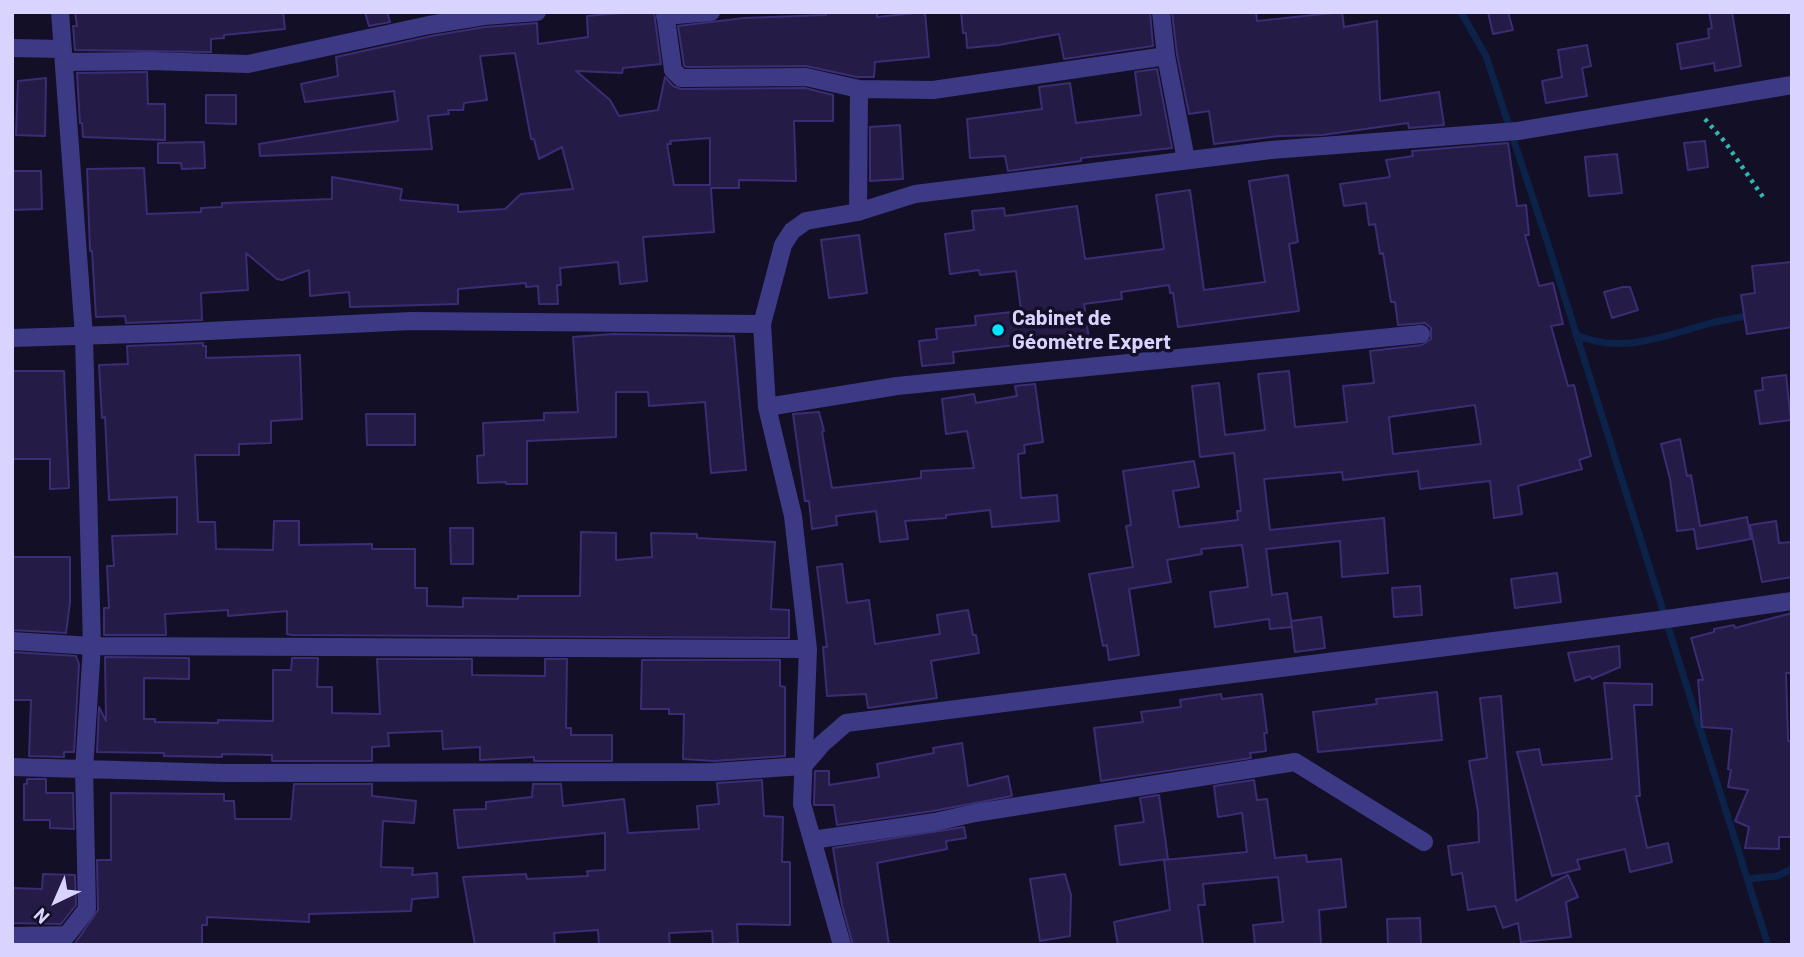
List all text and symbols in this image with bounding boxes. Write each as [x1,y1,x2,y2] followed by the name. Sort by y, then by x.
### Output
[1012,305,1171,355] place label: Cabinet de Géomètre Expert
[990,322,1006,338] marker: Cabinet de Géomètre Expert
[21,866,91,936] north arrow
[29,904,54,929] text: N

